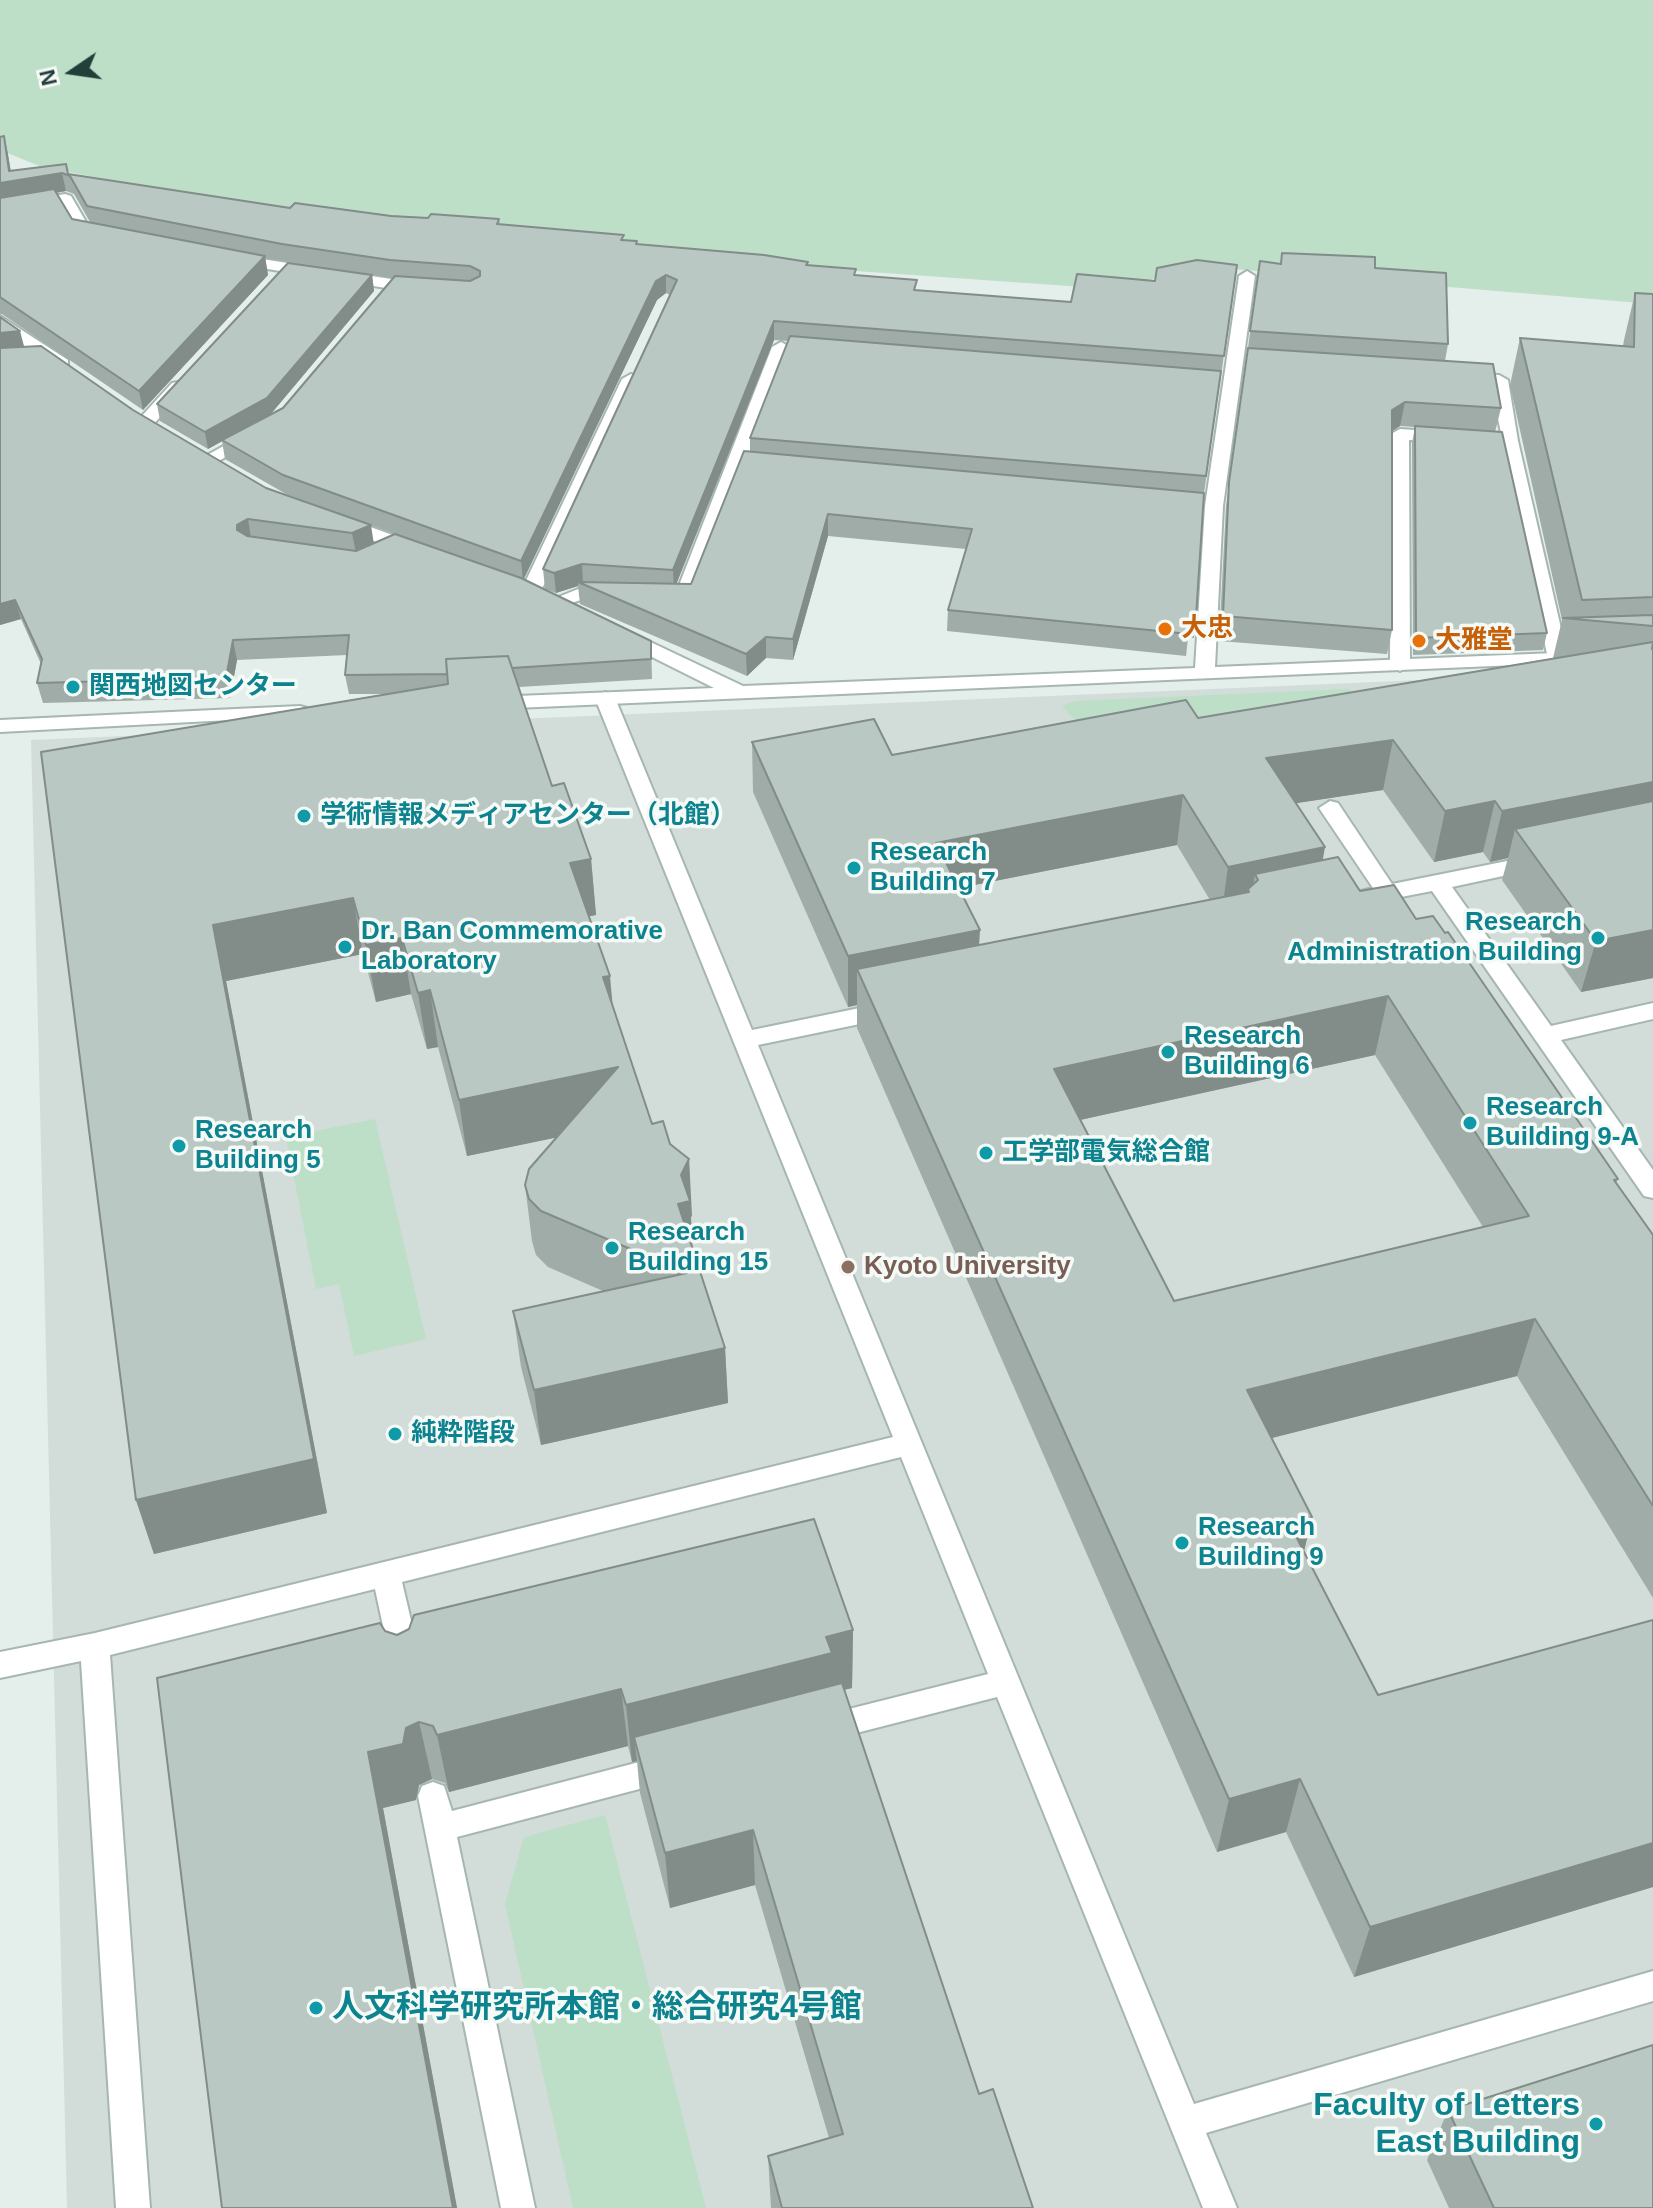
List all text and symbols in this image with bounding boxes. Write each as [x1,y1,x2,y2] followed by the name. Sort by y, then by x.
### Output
[32,32,112,112] north arrow
[34,67,62,88] text: N
[1181,613,1233,645] place label: 大忠
[1156,620,1174,638] marker: 大忠
[1435,625,1513,657] place label: 大雅堂
[1410,632,1428,650] marker: 大雅堂
[89,671,297,703] place label: 関西地図センター
[64,678,82,696] marker: 関西地図センター
[320,800,736,832] place label: 学術情報メディアセンター（北館）
[295,807,313,825] marker: 学術情報メディアセンター（北館）
[870,837,996,898] place label: Research Building 7
[845,859,863,877] marker: Research Building 7
[1287,907,1582,968] place label: Research Administration Building
[361,916,663,978] place label: Dr. Ban Commemorative Laboratory
[1589,929,1607,947] marker: Research Administration Building
[336,938,354,956] marker: Dr. Ban Commemorative Laboratory
[1184,1021,1310,1082] place label: Research Building 6
[1159,1043,1177,1061] marker: Research Building 6
[1486,1092,1639,1154] place label: Research Building 9-A
[1461,1114,1479,1132] marker: Research Building 9-A
[195,1115,321,1176] place label: Research Building 5
[170,1137,188,1155] marker: Research Building 5
[1002,1137,1210,1169] place label: 工学部電気総合館
[977,1144,995,1162] marker: 工学部電気総合館
[628,1217,768,1278] place label: Research Building 15
[603,1239,621,1257] marker: Research Building 15
[864,1251,1071,1283] place label: Kyoto University
[839,1258,857,1276] marker: Kyoto University
[411,1418,515,1450] place label: 純粋階段
[386,1425,404,1443] marker: 純粋階段
[1198,1512,1324,1574] place label: Research Building 9
[1173,1534,1191,1552] marker: Research Building 9
[332,1989,862,2027] place label: 人文科学研究所本館・総合研究4号館
[307,1999,325,2017] marker: 人文科学研究所本館・総合研究4号館
[1313,2087,1580,2162] place label: Faculty of Letters East Building
[1587,2115,1605,2133] marker: Faculty of Letters East Building

